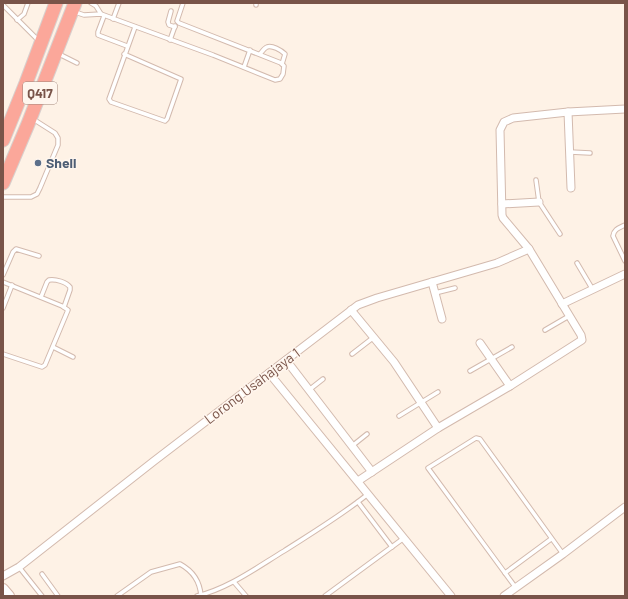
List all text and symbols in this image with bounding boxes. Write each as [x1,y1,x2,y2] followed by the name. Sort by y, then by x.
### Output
[23,82,57,104] road number: Q417
[46,154,76,171] place label: Shell
[33,158,43,168] marker: Shell
[201,344,303,427] street label: Lorong Usahajaya 1

